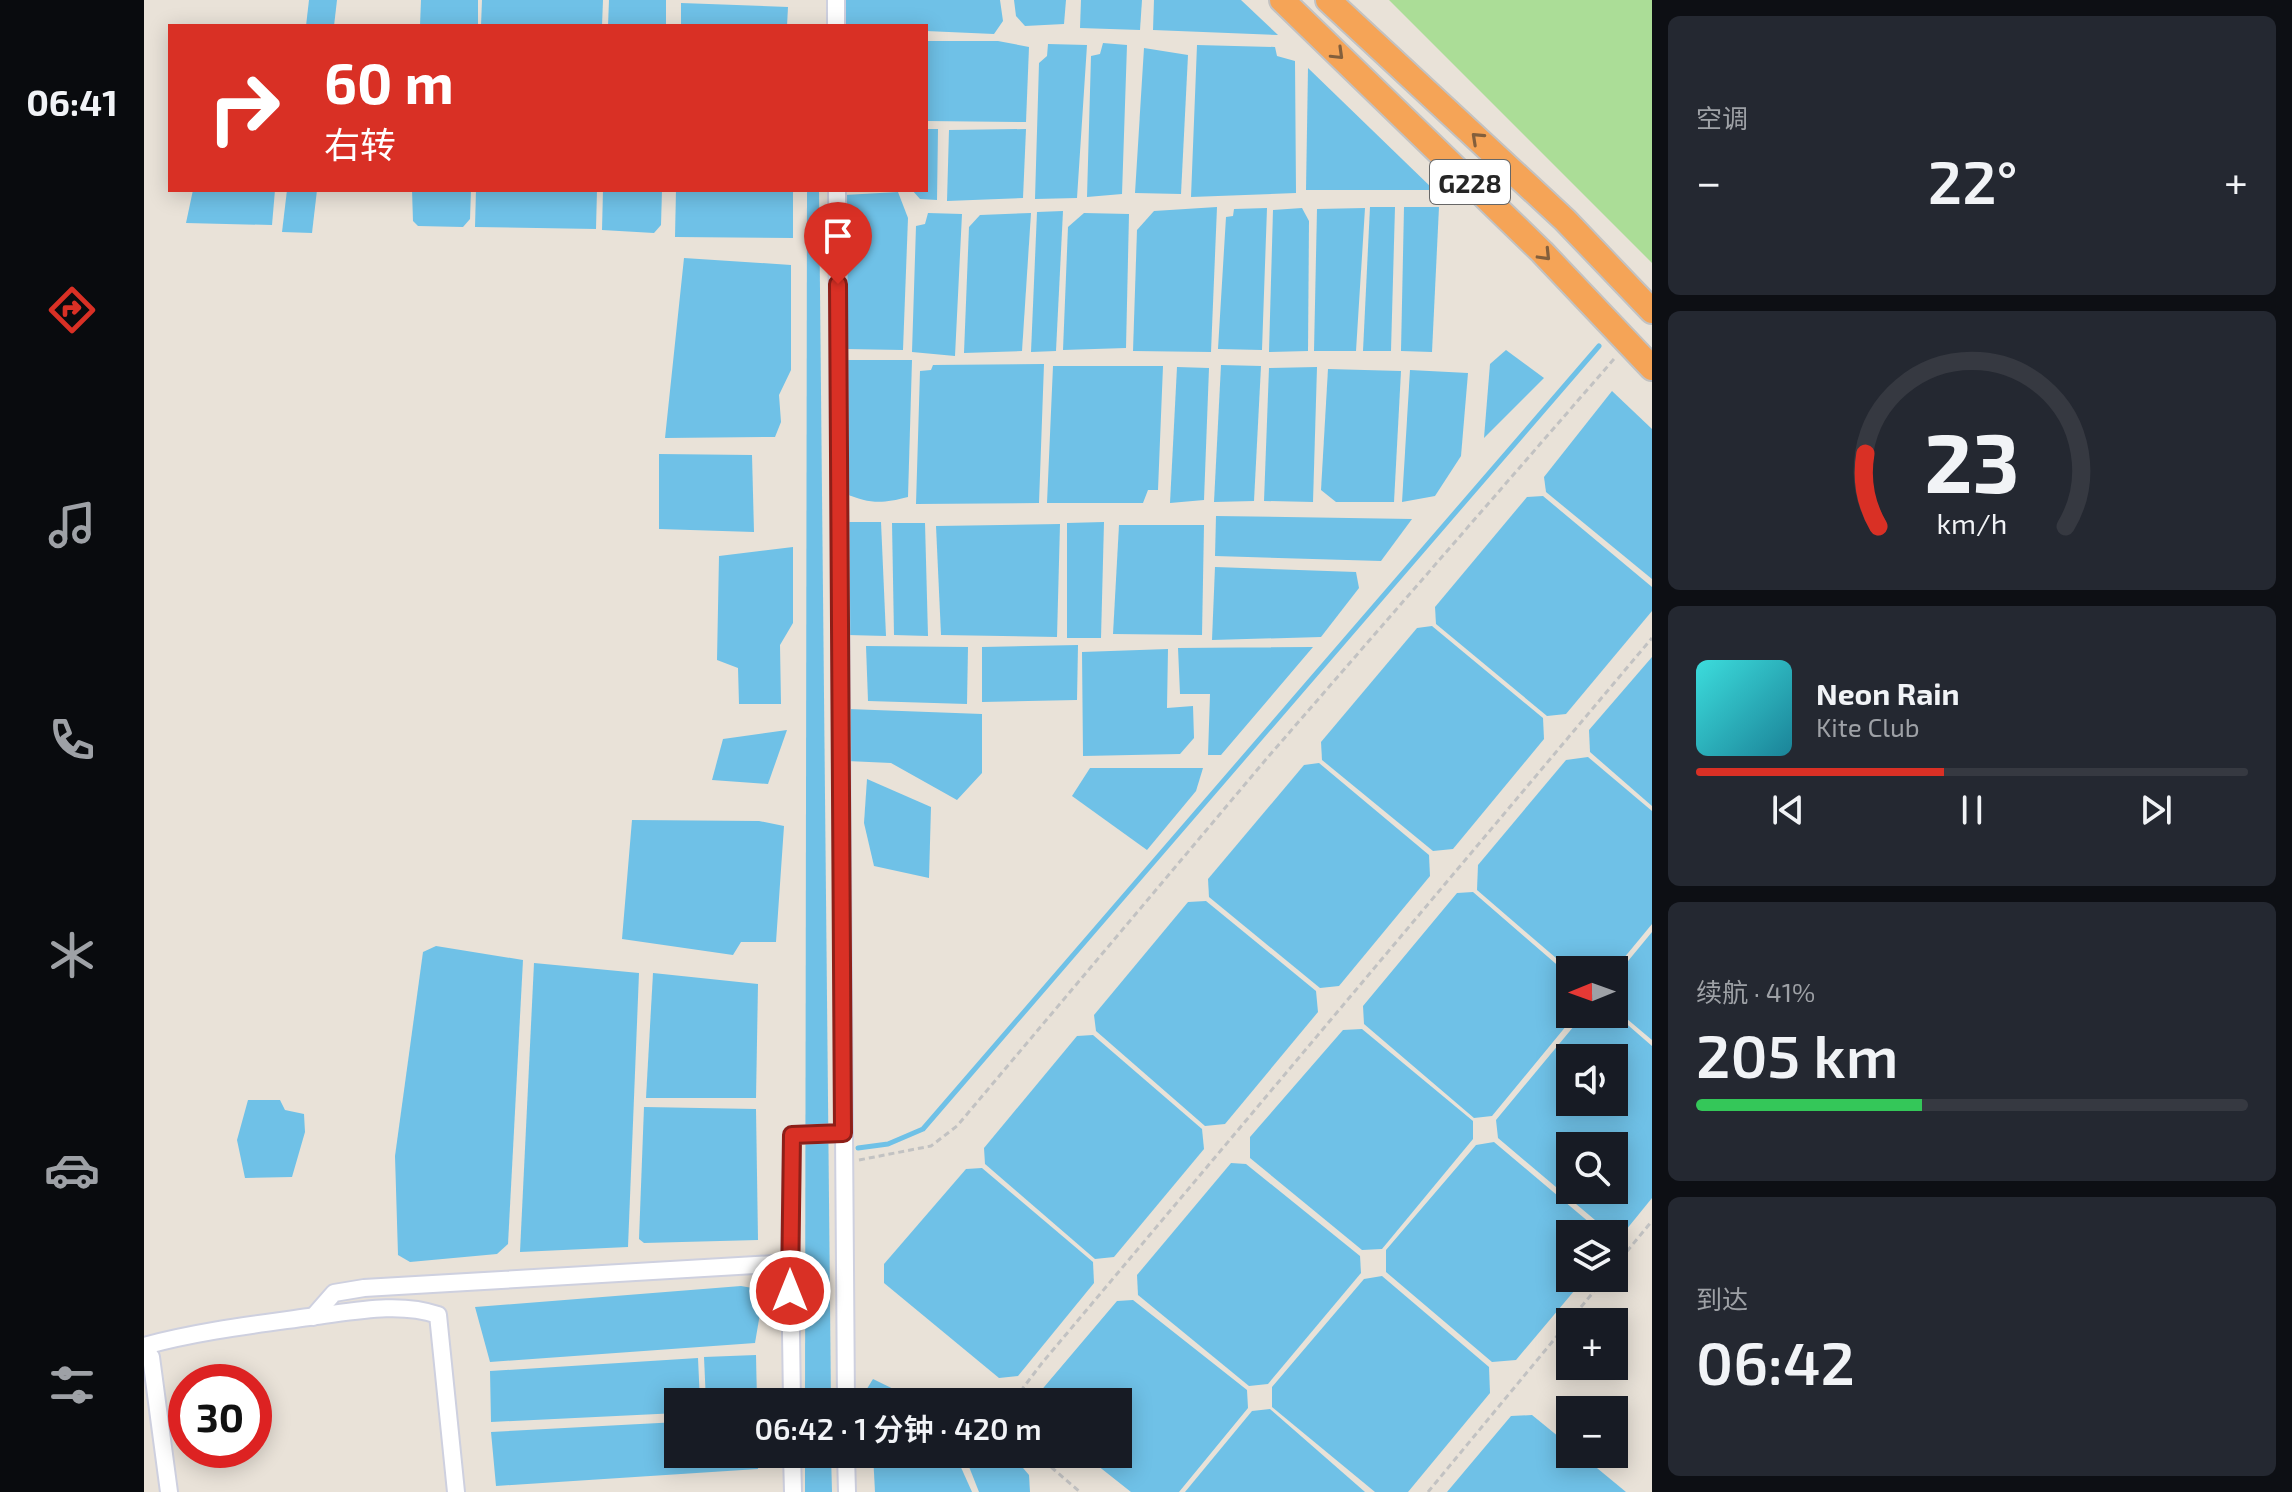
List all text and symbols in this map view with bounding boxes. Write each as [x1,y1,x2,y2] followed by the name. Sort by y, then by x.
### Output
[1329,45,1343,60] one-way arrow
[324,48,454,115] text: 60 m
[192,56,296,160] icon: right
[26,80,118,123] text: 06:41
[1696,102,1748,133] text: 空调
[324,122,396,165] text: 右转
[1471,134,1486,148] one-way arrow
[1928,144,2018,216] text: 22°
[1696,154,1722,207] text: −
[2224,154,2248,207] text: +
[1430,160,1510,204] road number: G228
[804,202,872,284] pin
[816,214,860,258] icon: arrive
[1536,246,1550,260] one-way arrow
[44,282,100,338] icon: directions
[1924,409,2020,509] text: 23
[44,497,100,553] icon: music
[1937,505,2007,540] text: km/h
[1816,675,1960,711] text: Neon Rain
[1816,711,1920,742] text: Kite Club
[44,712,100,768] icon: phone
[1766,788,1810,832] icon: previous
[1950,788,1994,832] icon: pause
[2134,788,2178,832] icon: next
[44,927,100,983] icon: climate
[1556,956,1628,1028] north arrow
[1556,956,1628,1468] map controls
[1696,976,1815,1007] text: 续航 · 41%
[1696,1018,1898,1090] text: 205 km
[1556,1044,1628,1116] button: sound
[1556,1132,1628,1204] button: search
[44,1142,100,1198] icon: car
[1556,1220,1628,1292] button: layers
[748,1249,832,1333] position arrow
[1696,1283,1748,1314] text: 到达
[1556,1308,1628,1380] button: +
[1696,1325,1855,1397] text: 06:42
[44,1357,100,1413] icon: filters
[168,1364,272,1468] speed limit sign: 30
[1556,1396,1628,1468] button: −
[754,1410,1042,1446] text: 06:42 · 1 分钟 · 420 m

